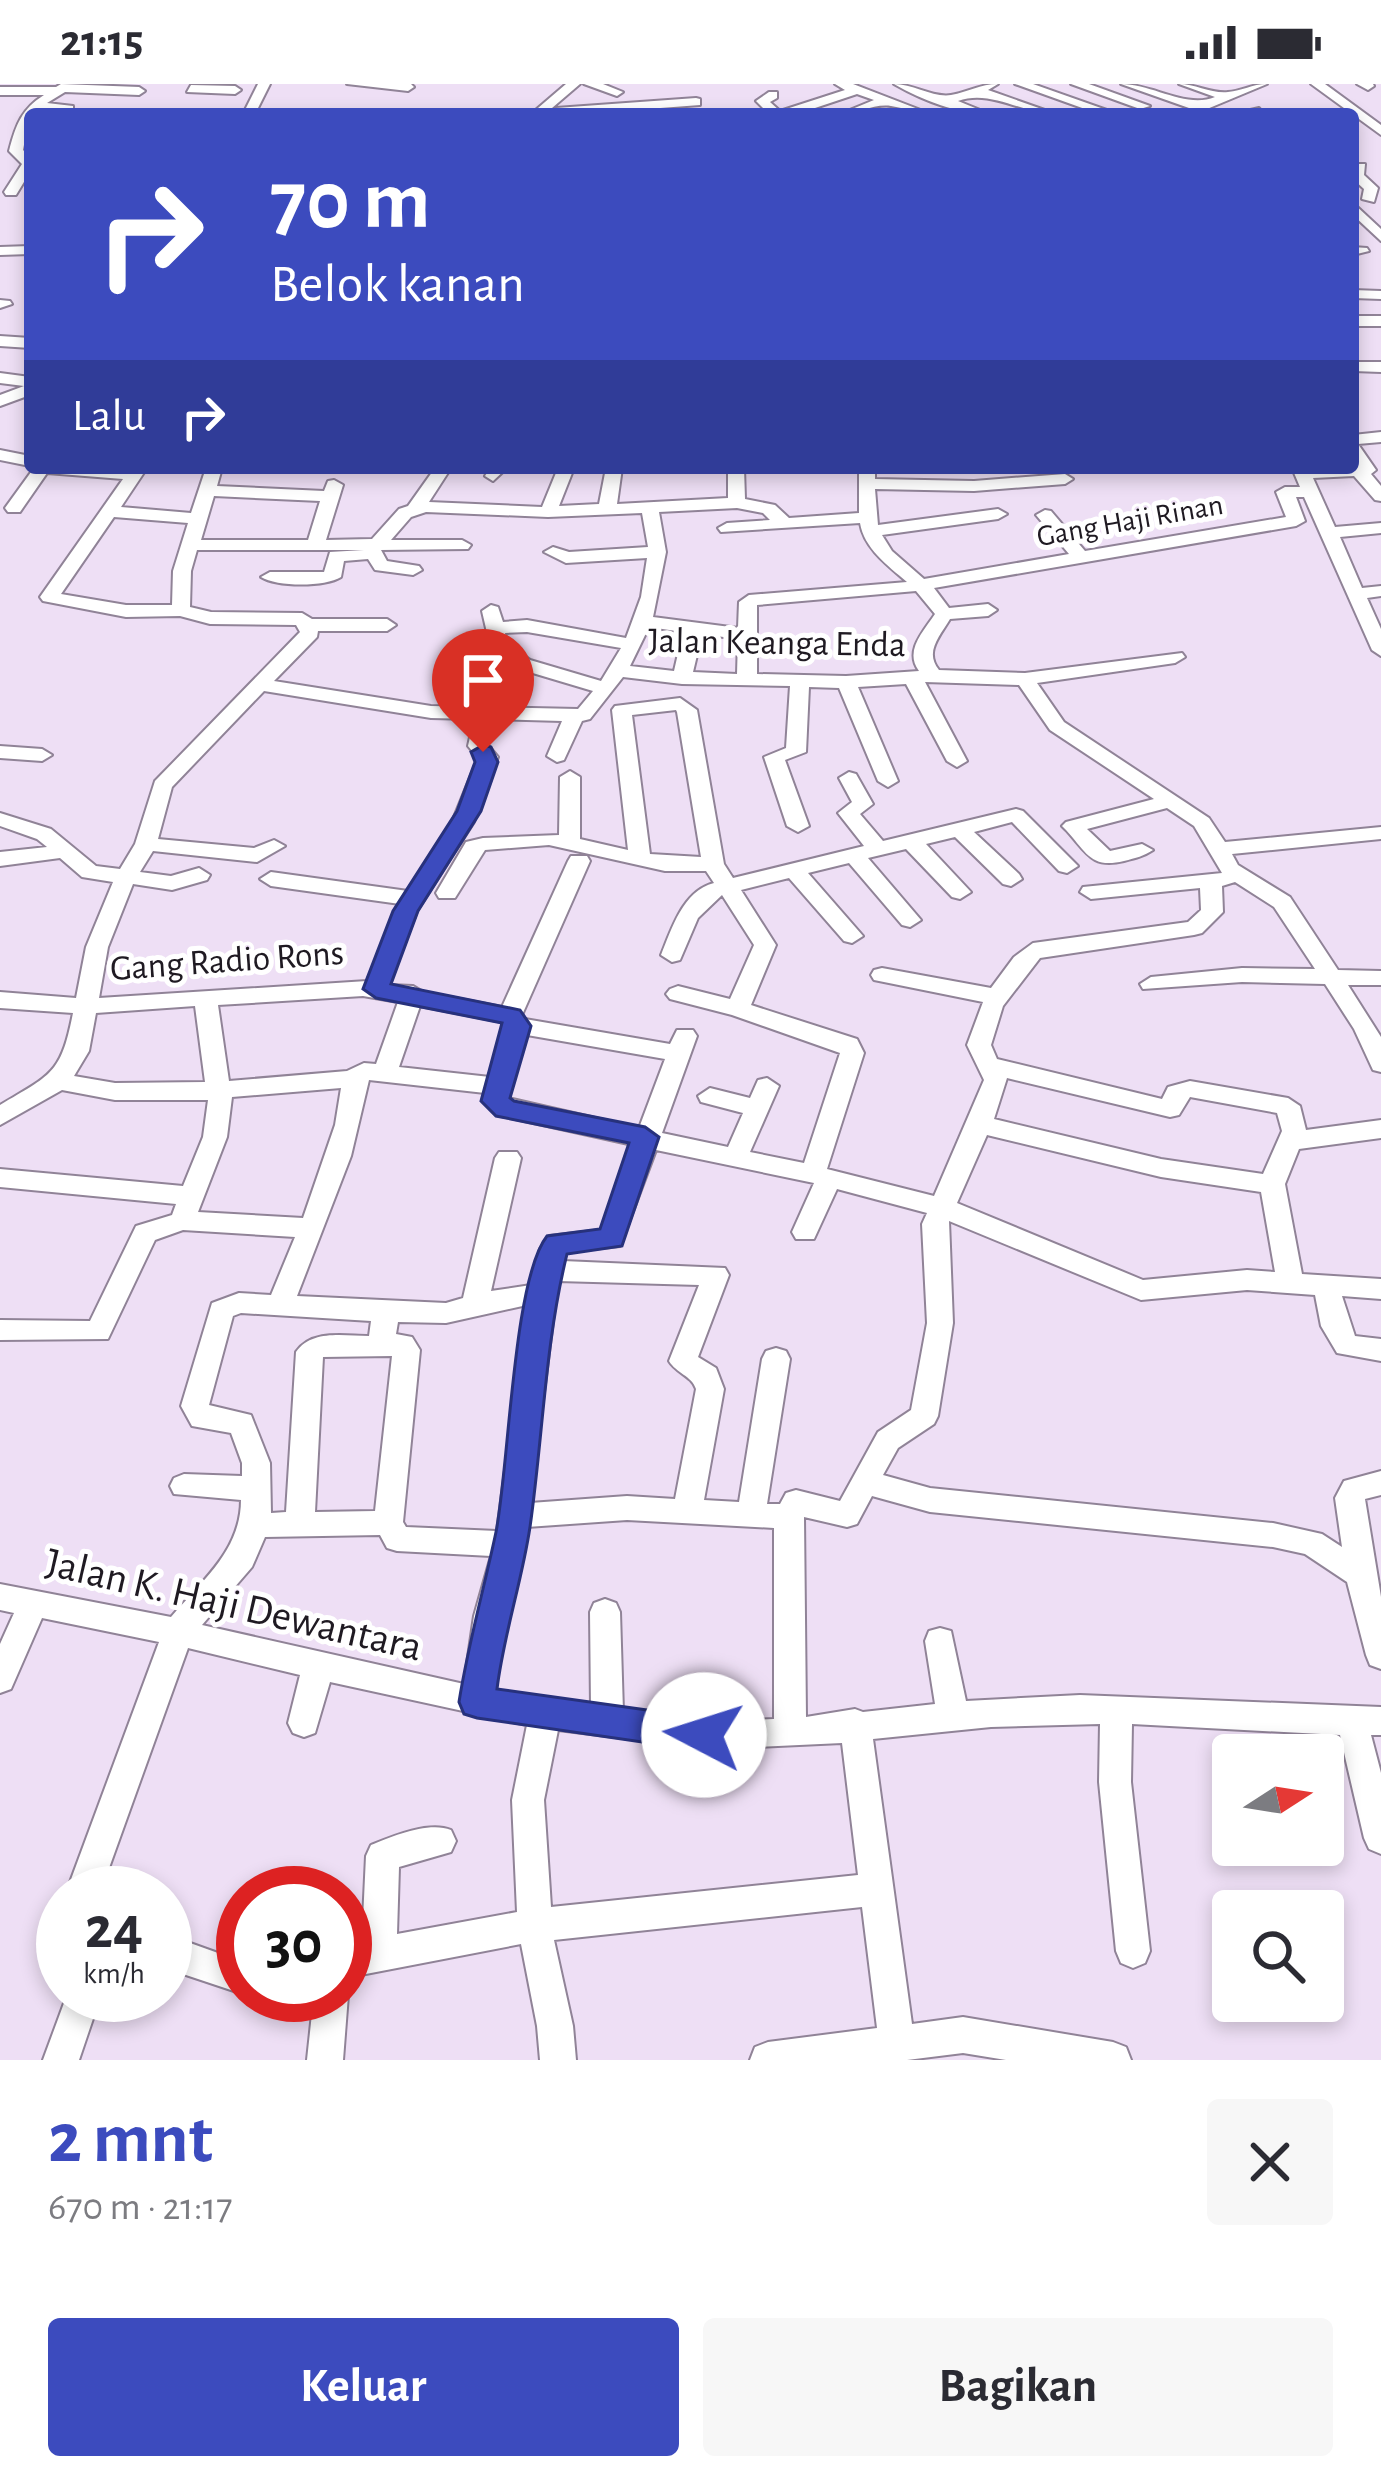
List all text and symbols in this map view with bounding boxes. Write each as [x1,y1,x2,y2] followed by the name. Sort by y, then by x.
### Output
[60,19,143,64] text: 21:15
[72,156,228,312] icon: right
[270,160,431,244] text: 70 m
[270,258,525,312] text: Belok kanan
[170,384,236,450] icon: right
[72,394,146,439] text: Lalu
[1034,490,1226,552] street label: Gang Haji Rinan
[648,623,906,663] street label: Jalan Keanga Enda
[432,629,534,752] pin
[450,647,516,713] icon: arrive
[109,935,345,987] street label: Gang Radio Rons
[42,1541,426,1669] street label: Jalan K. Haji Dewantara
[641,1672,767,1798] position arrow
[1212,1734,1344,1866] north arrow
[1212,1734,1344,2022] map controls
[216,1866,372,2022] speed limit sign: 30
[1212,1890,1344,2022] button: search
[85,1899,143,1959] text: 24
[83,1959,145,1989] text: km/h
[1207,2099,1333,2225] button: close
[48,2103,213,2175] text: 2 mnt
[48,2188,232,2227] text: 670 m · 21:17
[48,2318,679,2456] button: Keluar
[703,2318,1333,2456] button: Bagikan

